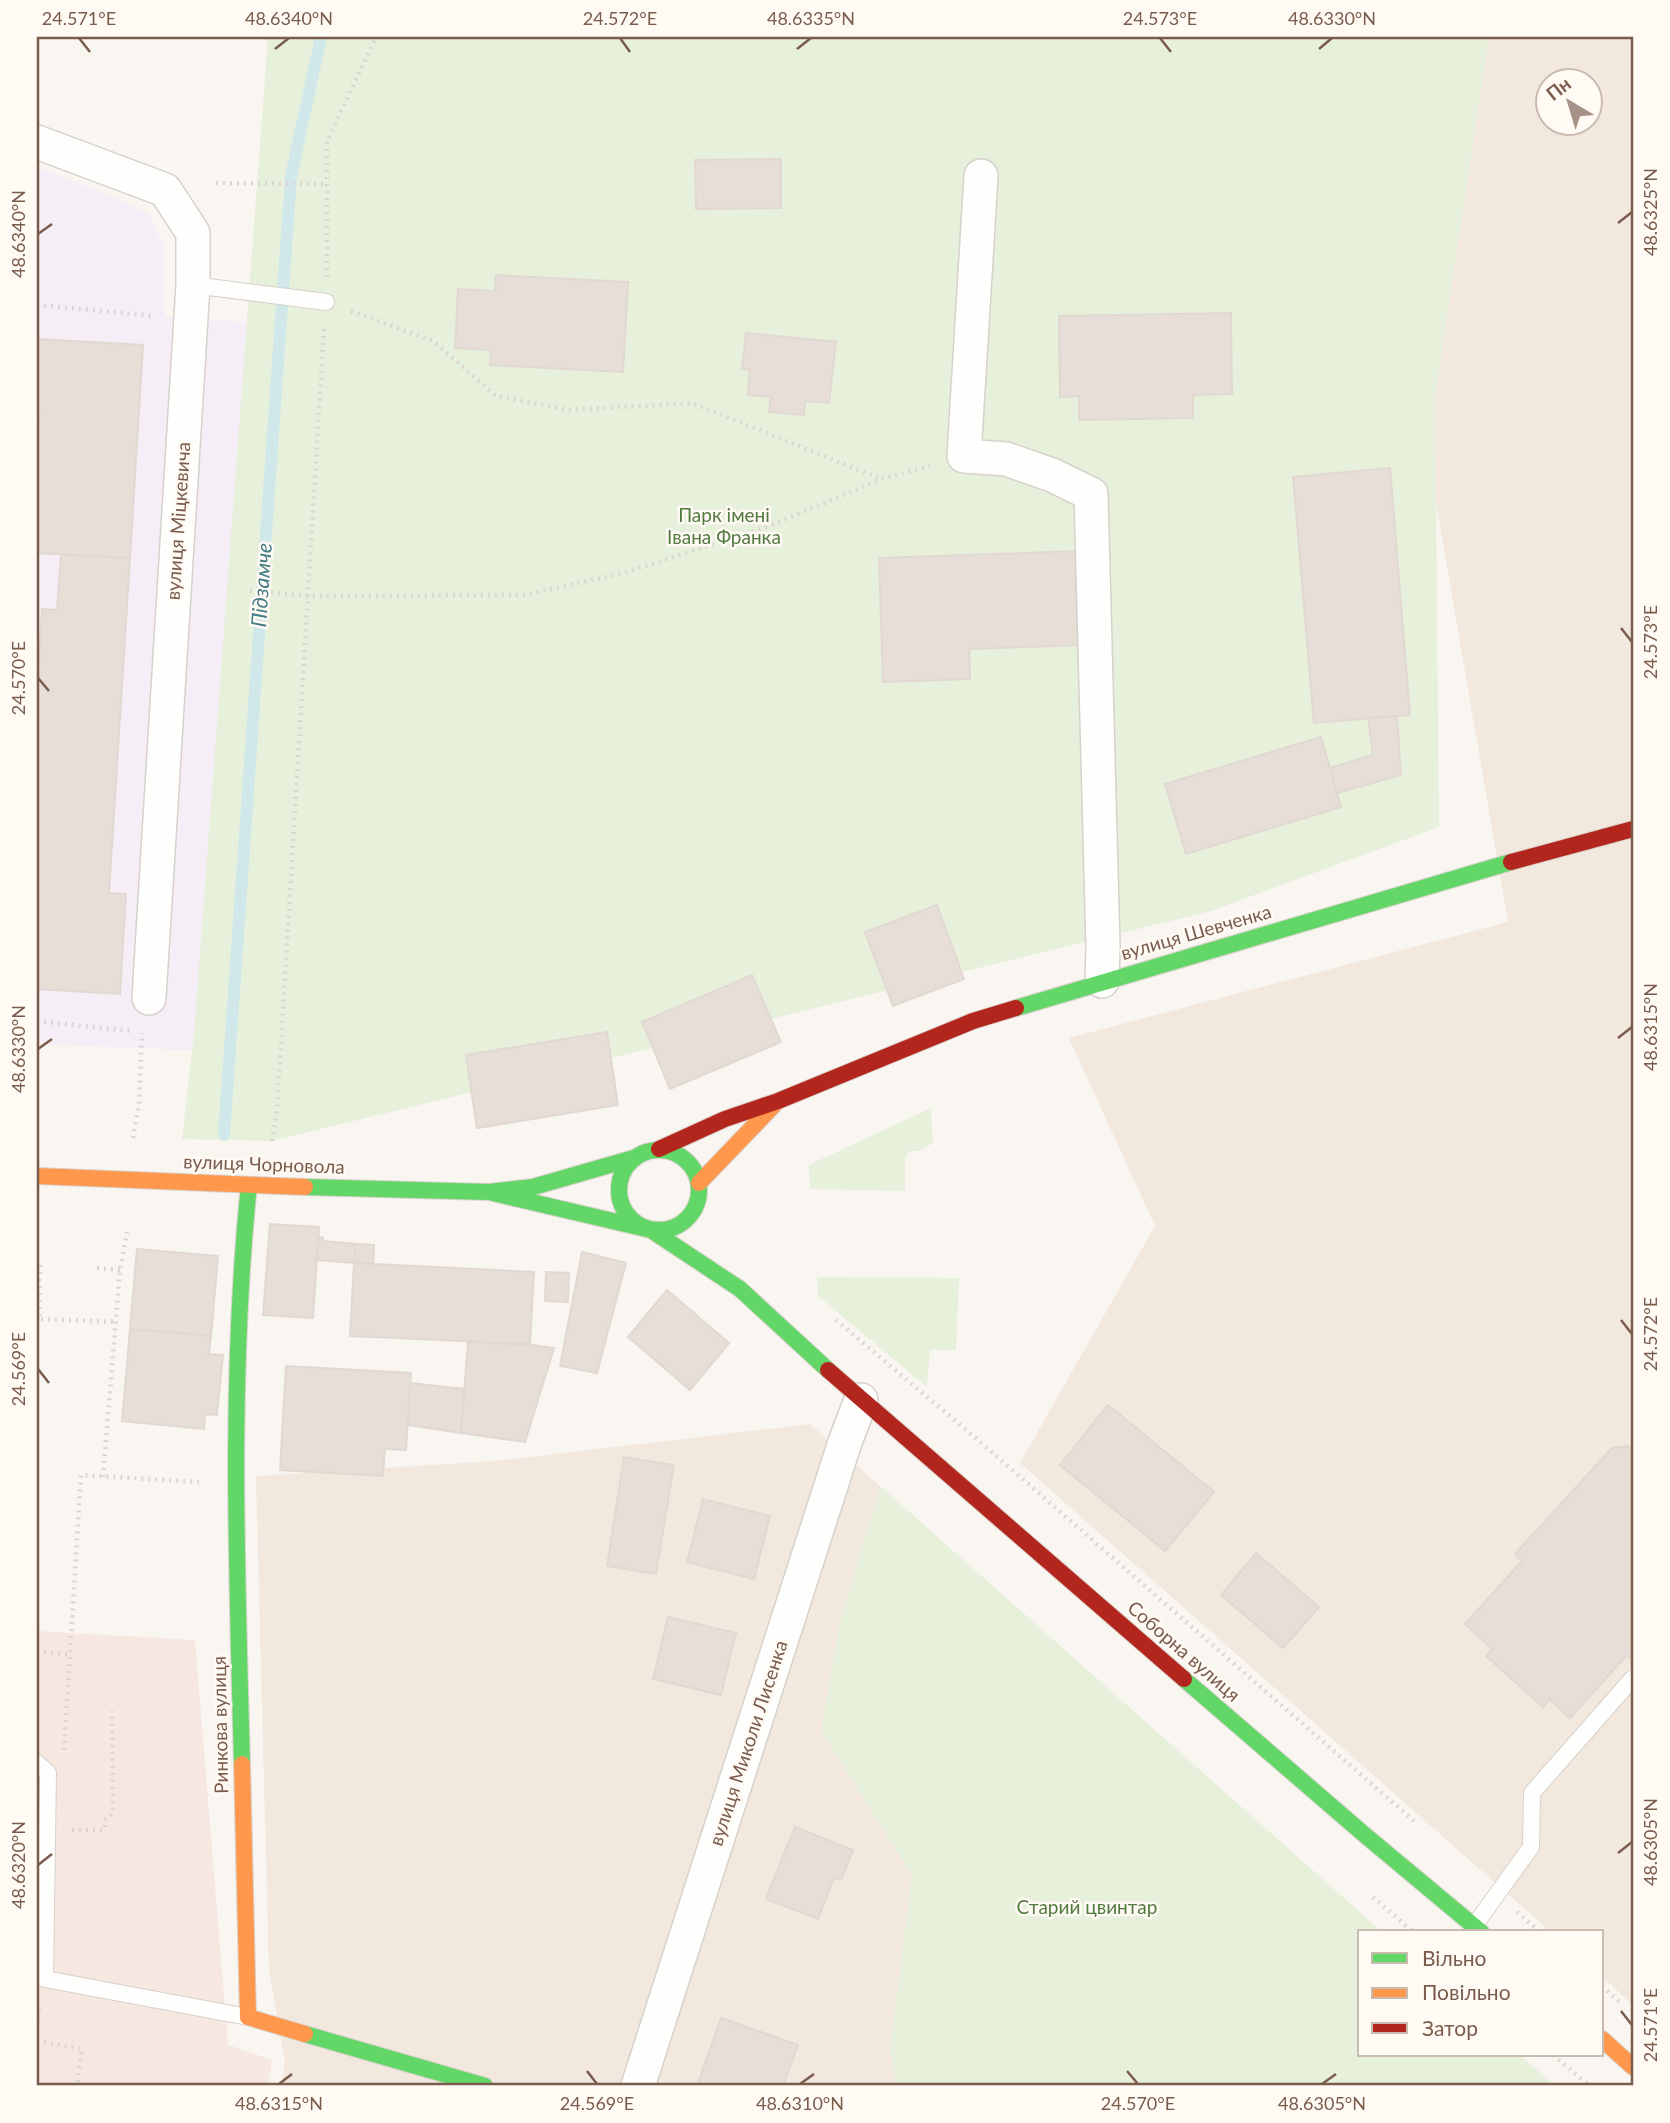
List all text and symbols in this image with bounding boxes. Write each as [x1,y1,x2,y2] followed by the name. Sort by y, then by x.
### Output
[42,7,116,29] text: 24.571°E
[245,7,333,29] text: 48.6340°N
[583,7,657,29] text: 24.572°E
[767,7,855,29] text: 48.6335°N
[1123,7,1197,29] text: 24.573°E
[1288,7,1376,29] text: 48.6330°N
[1534,66,1604,136] north arrow
[1541,72,1575,105] text: Пн
[1639,168,1661,256] text: 48.6325°N
[7,190,29,278] text: 48.6340°N
[161,441,195,601] street label: вулиця Міцкевича
[667,503,781,548] park label: Парк імені Івана Франка
[245,542,276,628] water label: Підзамче
[1639,605,1661,679] text: 24.573°E
[7,641,29,715] text: 24.570°E
[1118,899,1274,964] street label: вулиця Шевченка
[1639,983,1661,1071] text: 48.6315°N
[7,1005,29,1093] text: 48.6330°N
[183,1149,345,1178] street label: вулиця Чорновола
[1639,1297,1661,1371] text: 24.572°E
[7,1332,29,1406] text: 24.569°E
[1123,1595,1245,1706] street label: Соборна вулиця
[703,1637,792,1848] street label: вулиця Миколи Лисенка
[207,1656,232,1794] street label: Ринкова вулиця
[1639,1798,1661,1886] text: 48.6305°N
[7,1821,29,1909] text: 48.6320°N
[1017,1895,1157,1918] park label: Старий цвинтар
[1358,1930,1604,2056] legend
[1422,1945,1487,1970] text: Вільно
[1422,1979,1511,2004] text: Повільно
[1639,1988,1661,2062] text: 24.571°E
[1422,2015,1478,2040] text: Затор
[235,2092,323,2114] text: 48.6315°N
[560,2092,634,2114] text: 24.569°E
[756,2092,844,2114] text: 48.6310°N
[1101,2092,1175,2114] text: 24.570°E
[1278,2092,1366,2114] text: 48.6305°N

